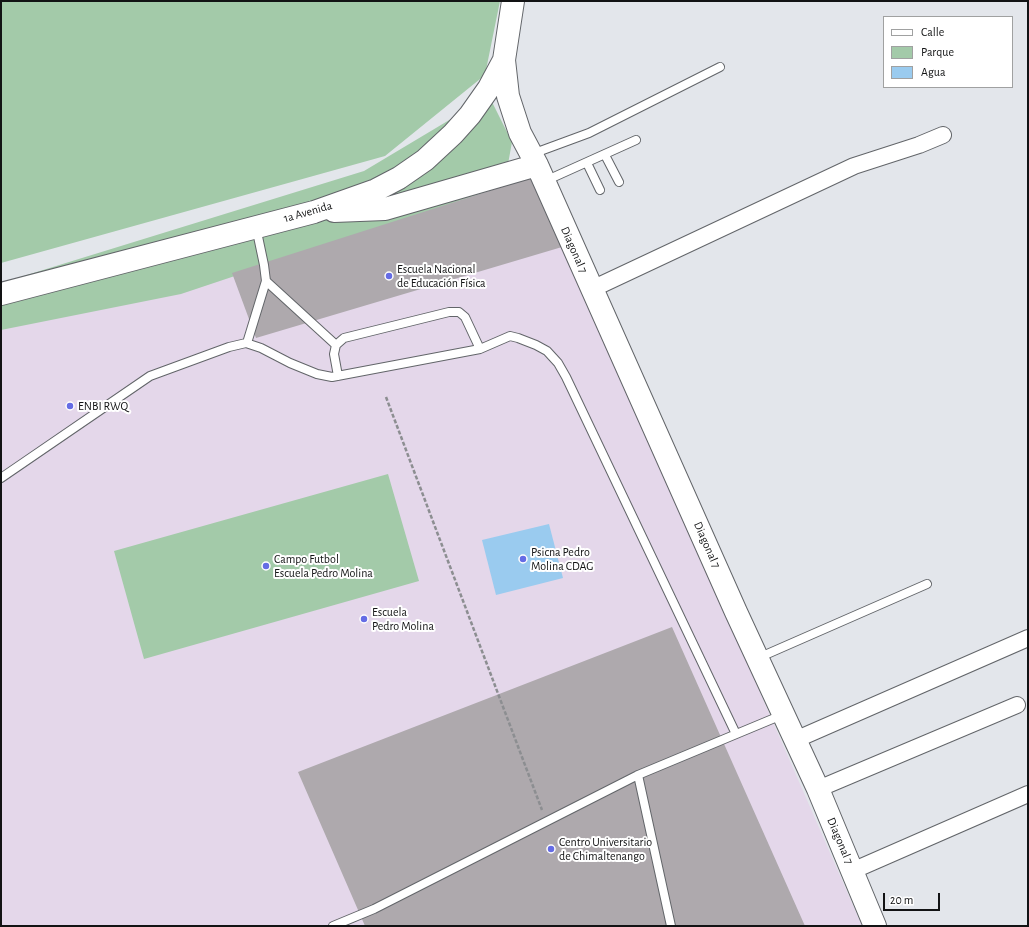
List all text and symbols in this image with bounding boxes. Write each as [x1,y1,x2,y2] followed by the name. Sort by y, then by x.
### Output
[883,16,1013,88] legend
[921,26,944,38] text: Calle
[921,46,954,58] text: Parque
[921,66,945,78] text: Agua
[282,198,334,226] street label: 1a Avenida
[557,224,591,276] street label: Diagonal 7
[397,262,486,290] place label: Escuela Nacional de Educación Física
[384,271,394,281] marker: Escuela Nacional de Educación Física
[78,399,128,413] place label: ENBI RWQ
[65,401,75,411] marker: ENBI RWQ
[690,519,724,571] street label: Diagonal 7
[531,545,593,573] place label: Psicna Pedro Molina CDAG
[274,552,373,580] place label: Campo Futbol Escuela Pedro Molina
[518,554,528,564] marker: Psicna Pedro Molina CDAG
[261,561,271,571] marker: Campo Futbol Escuela Pedro Molina
[372,605,434,633] place label: Escuela Pedro Molina
[359,614,369,624] marker: Escuela Pedro Molina
[824,815,856,867] street label: Diagonal 7
[559,835,652,863] place label: Centro Universitario de Chimaltenango
[546,844,556,854] marker: Centro Universitario de Chimaltenango
[885,885,942,911] scale bar
[890,894,913,906] text: 20 m

